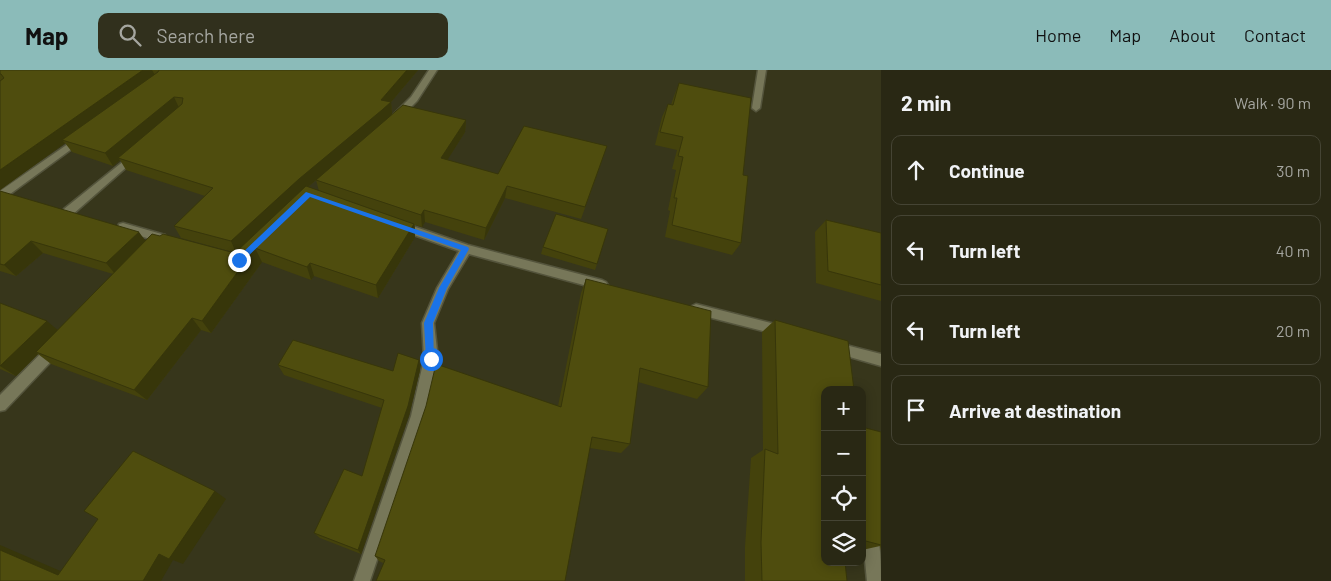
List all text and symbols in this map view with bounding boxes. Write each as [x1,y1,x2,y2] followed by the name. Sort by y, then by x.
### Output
[98,13,448,58] search box
[25,21,68,50] text: Map
[116,21,144,49] icon: search
[156,24,255,47] text: Search here
[1035,24,1081,46] text: Home
[1109,24,1141,46] text: Map
[1169,24,1216,46] text: About
[1244,24,1306,46] text: Contact
[901,90,951,115] text: 2 min
[1234,93,1311,112] text: Walk · 90 m
[902,156,930,184] icon: ahead
[949,159,1025,182] text: Continue
[1276,161,1310,180] text: 30 m
[902,236,930,264] icon: left
[949,239,1020,262] text: Turn left
[1276,241,1310,260] text: 40 m
[228,249,251,272] route end
[902,316,930,344] icon: left
[949,319,1020,342] text: Turn left
[1276,321,1310,340] text: 20 m
[420,348,443,371] route start
[821,386,866,566] map controls
[821,386,866,431] button: +
[902,396,930,424] icon: arrive
[949,399,1121,422] text: Arrive at destination
[821,431,866,476] button: −
[821,476,866,521] button: locate
[821,521,866,566] button: layers

